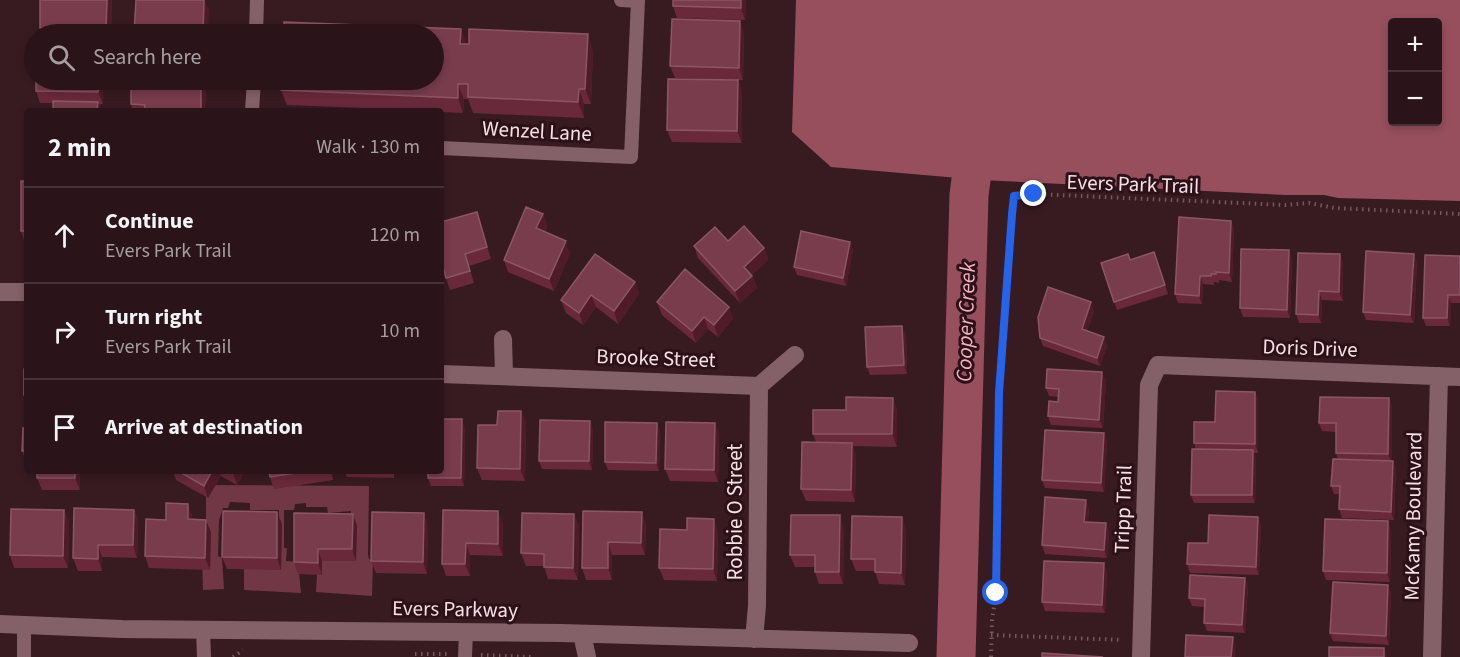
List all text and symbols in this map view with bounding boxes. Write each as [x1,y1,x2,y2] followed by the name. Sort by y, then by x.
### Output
[1388,18,1442,126] map controls
[1388,18,1442,72] button: +
[24,24,444,90] search box
[45,41,78,74] icon: search
[93,41,201,73] text: Search here
[1388,72,1442,126] button: −
[481,113,593,149] street label: Wenzel Lane
[48,129,111,166] text: 2 min
[316,133,420,161] text: Walk · 130 m
[1066,167,1200,201] street label: Evers Park Trail
[1020,180,1046,206] route end
[105,205,194,237] text: Continue
[48,219,81,252] icon: ahead
[370,221,420,249] text: 120 m
[105,237,232,265] text: Evers Park Trail
[948,261,984,383] water label: Cooper Creek
[105,301,202,333] text: Turn right
[48,315,81,348] icon: right
[380,317,420,345] text: 10 m
[1262,331,1358,365] street label: Doris Drive
[105,333,232,361] text: Evers Park Trail
[596,341,716,375] street label: Brooke Street
[48,411,81,444] icon: arrive
[105,411,303,443] text: Arrive at destination
[1397,431,1429,601] street label: McKamy Boulevard
[720,444,750,580] street label: Robbie O Street
[1106,464,1140,554] street label: Tripp Trail
[982,579,1008,605] route start
[392,593,518,625] street label: Evers Parkway

